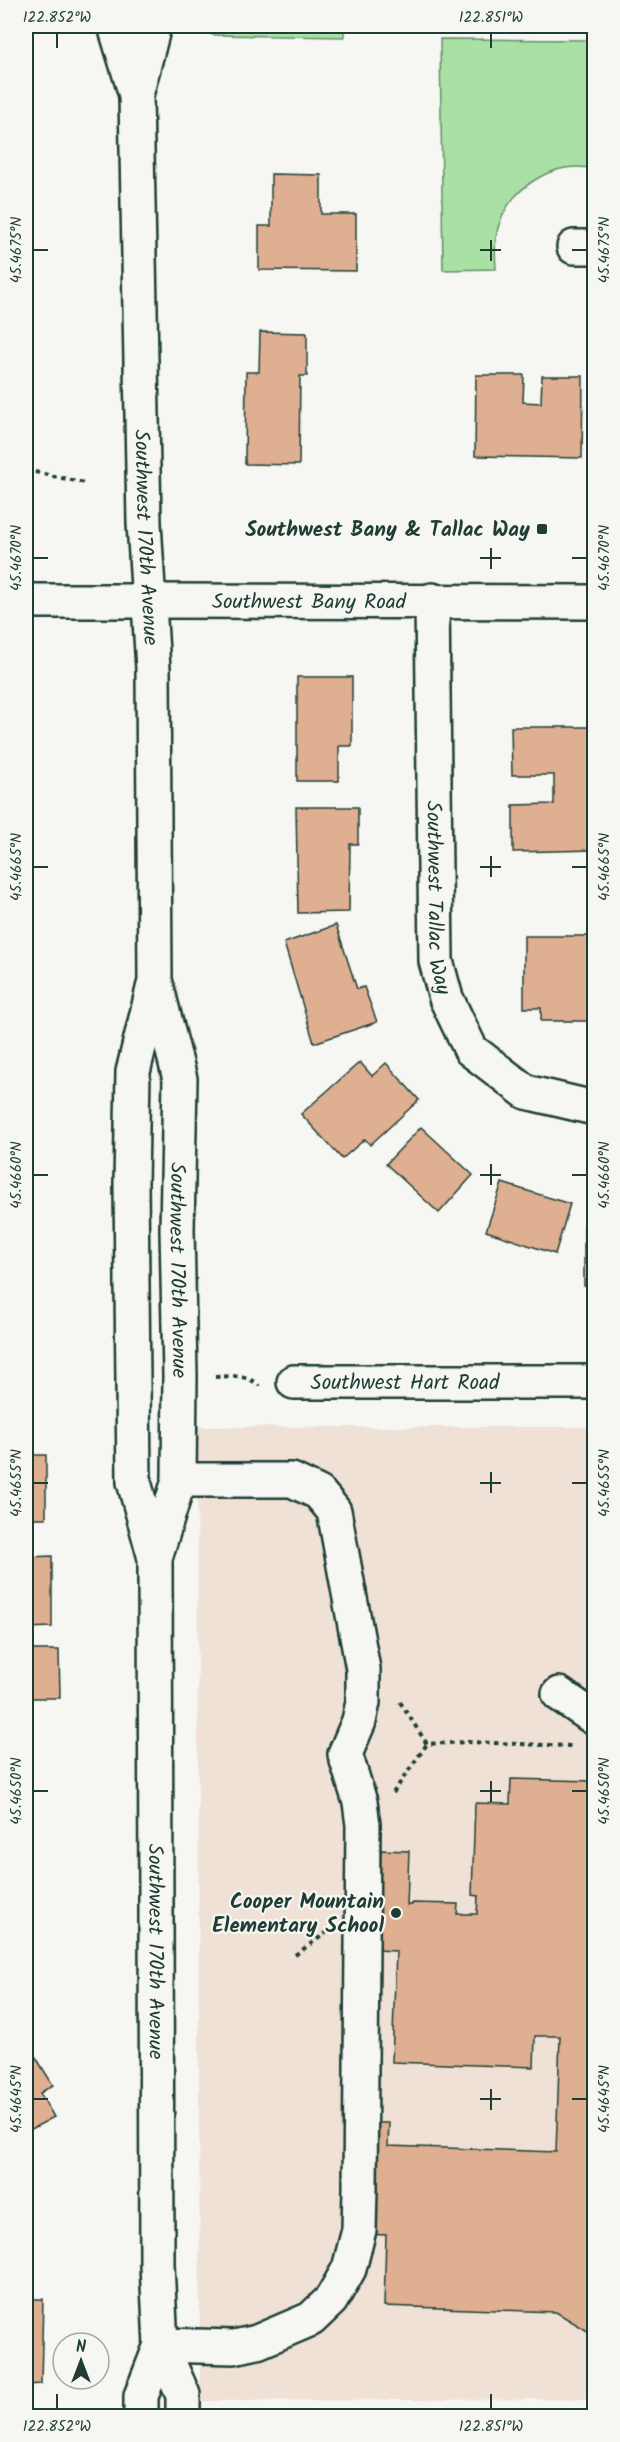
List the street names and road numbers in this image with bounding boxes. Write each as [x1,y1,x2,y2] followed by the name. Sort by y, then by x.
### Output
[124,429,167,647] street label: Southwest 170th Avenue
[212,586,407,620] street label: Southwest Bany Road
[416,801,459,999] street label: Southwest Tallac Way
[159,1162,195,1379] street label: Southwest 170th Avenue
[311,1367,500,1400] street label: Southwest Hart Road
[138,1844,171,2060] street label: Southwest 170th Avenue

